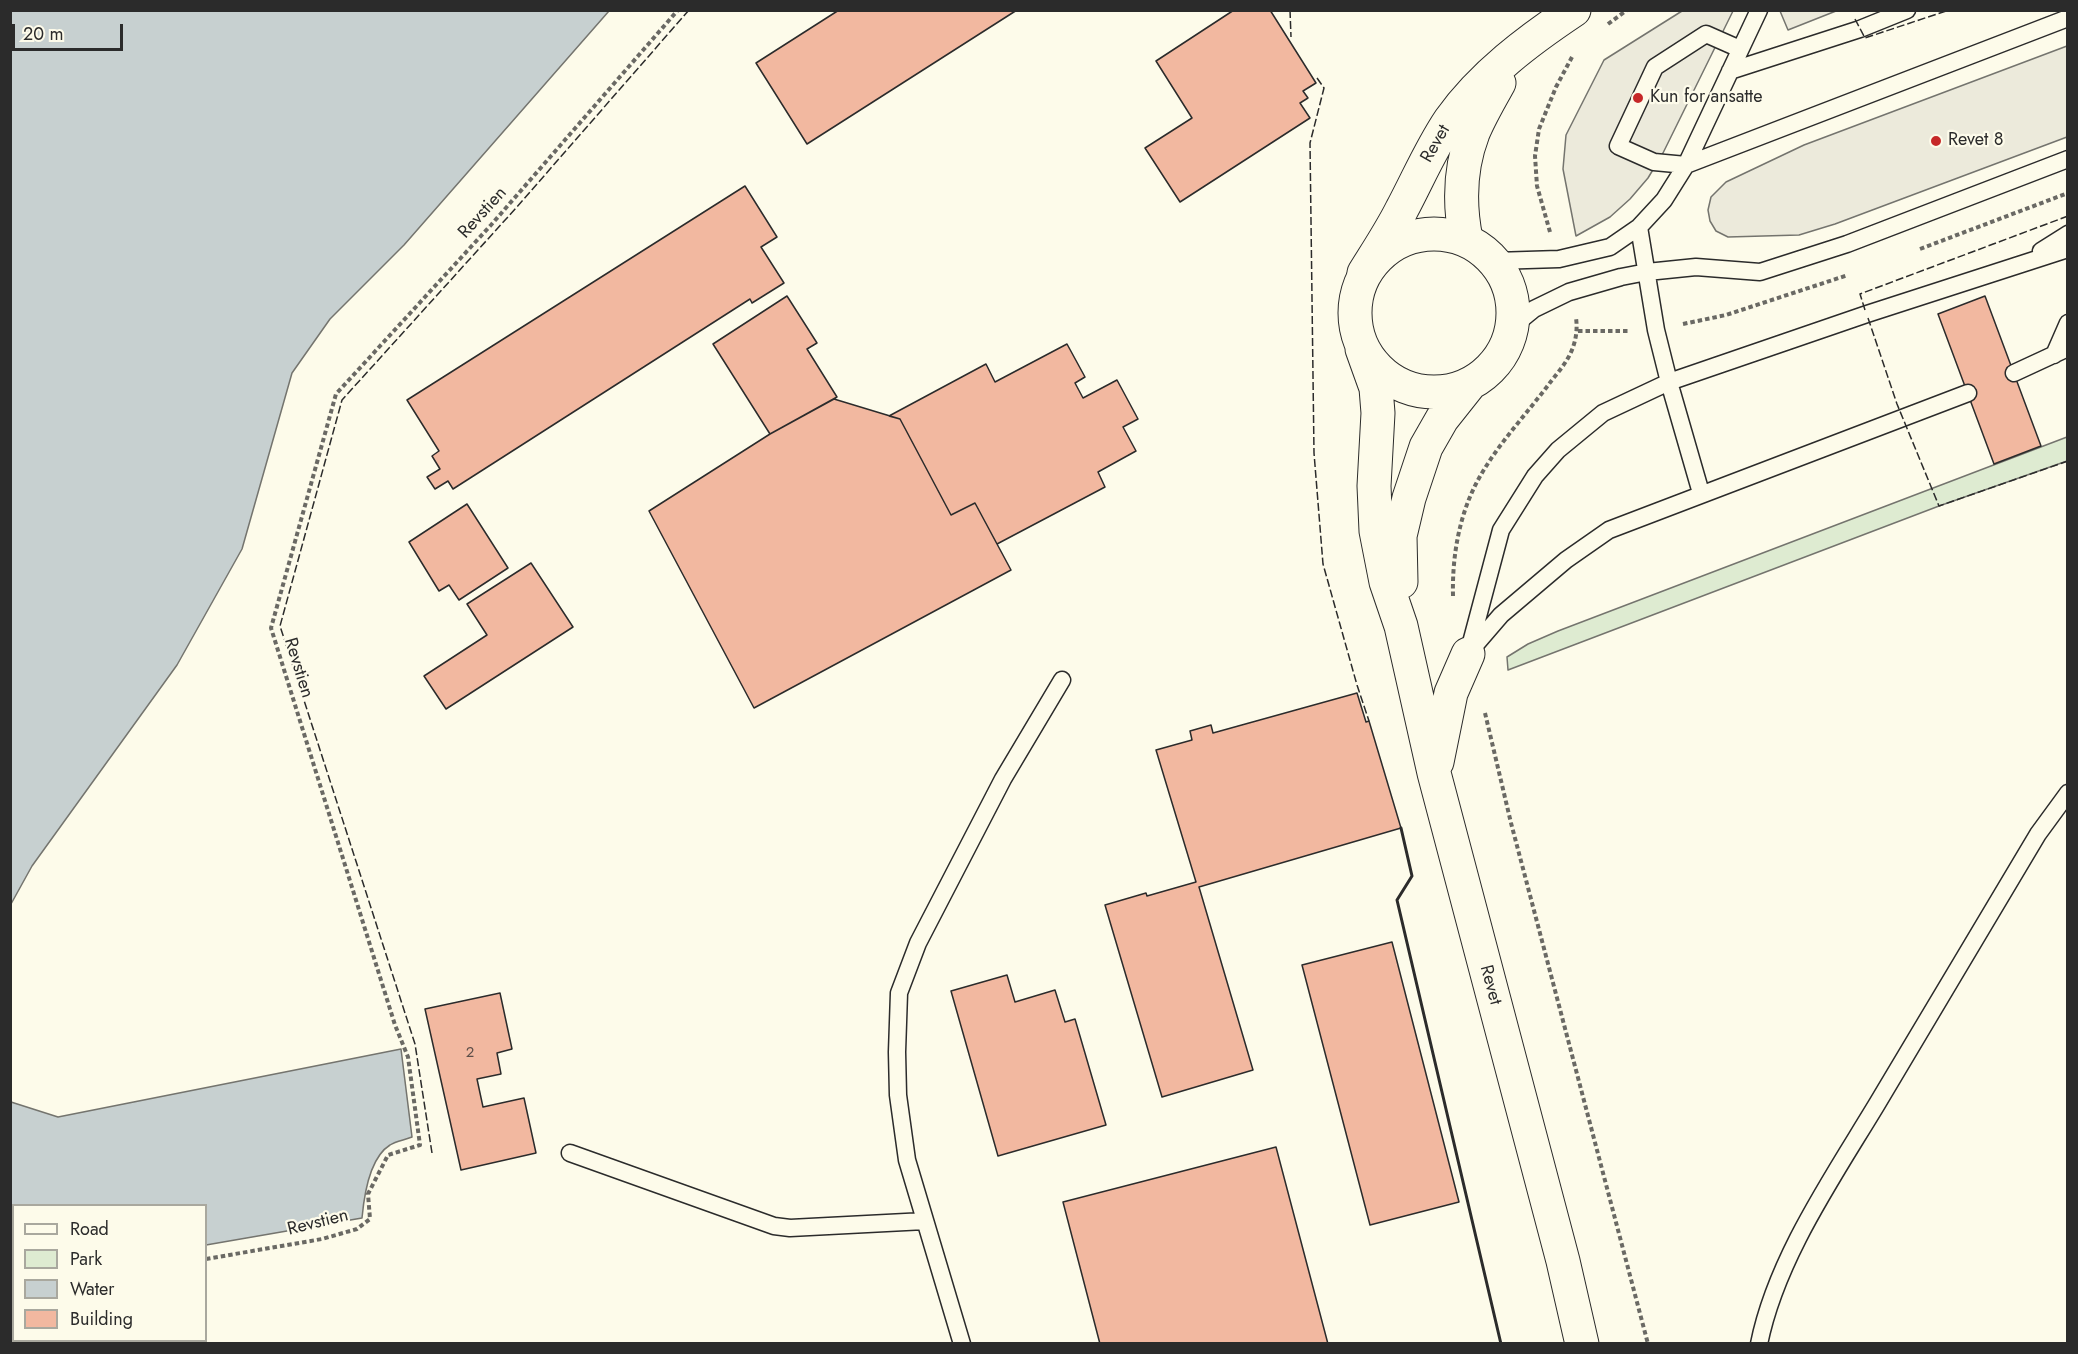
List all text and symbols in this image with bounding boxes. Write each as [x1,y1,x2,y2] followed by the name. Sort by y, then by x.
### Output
[15,12,126,50] scale bar
[23,21,63,47] text: 20 m
[1650,87,1762,109] place label: Kun for ansatte
[1631,91,1645,105] marker: Kun for ansatte
[1417,121,1455,167] street label: Revet
[1948,130,2004,152] place label: Revet 8
[1929,134,1943,148] marker: Revet 8
[454,183,512,243] street label: Revstien
[279,635,317,701] street label: Revstien
[1474,963,1506,1007] street label: Revet
[466,1044,474,1062] house number: 2
[12,1204,207,1342] legend
[285,1205,351,1241] street label: Revstien
[70,1216,109,1242] text: Road
[70,1246,102,1272] text: Park
[70,1276,114,1302] text: Water
[70,1306,133,1332] text: Building

